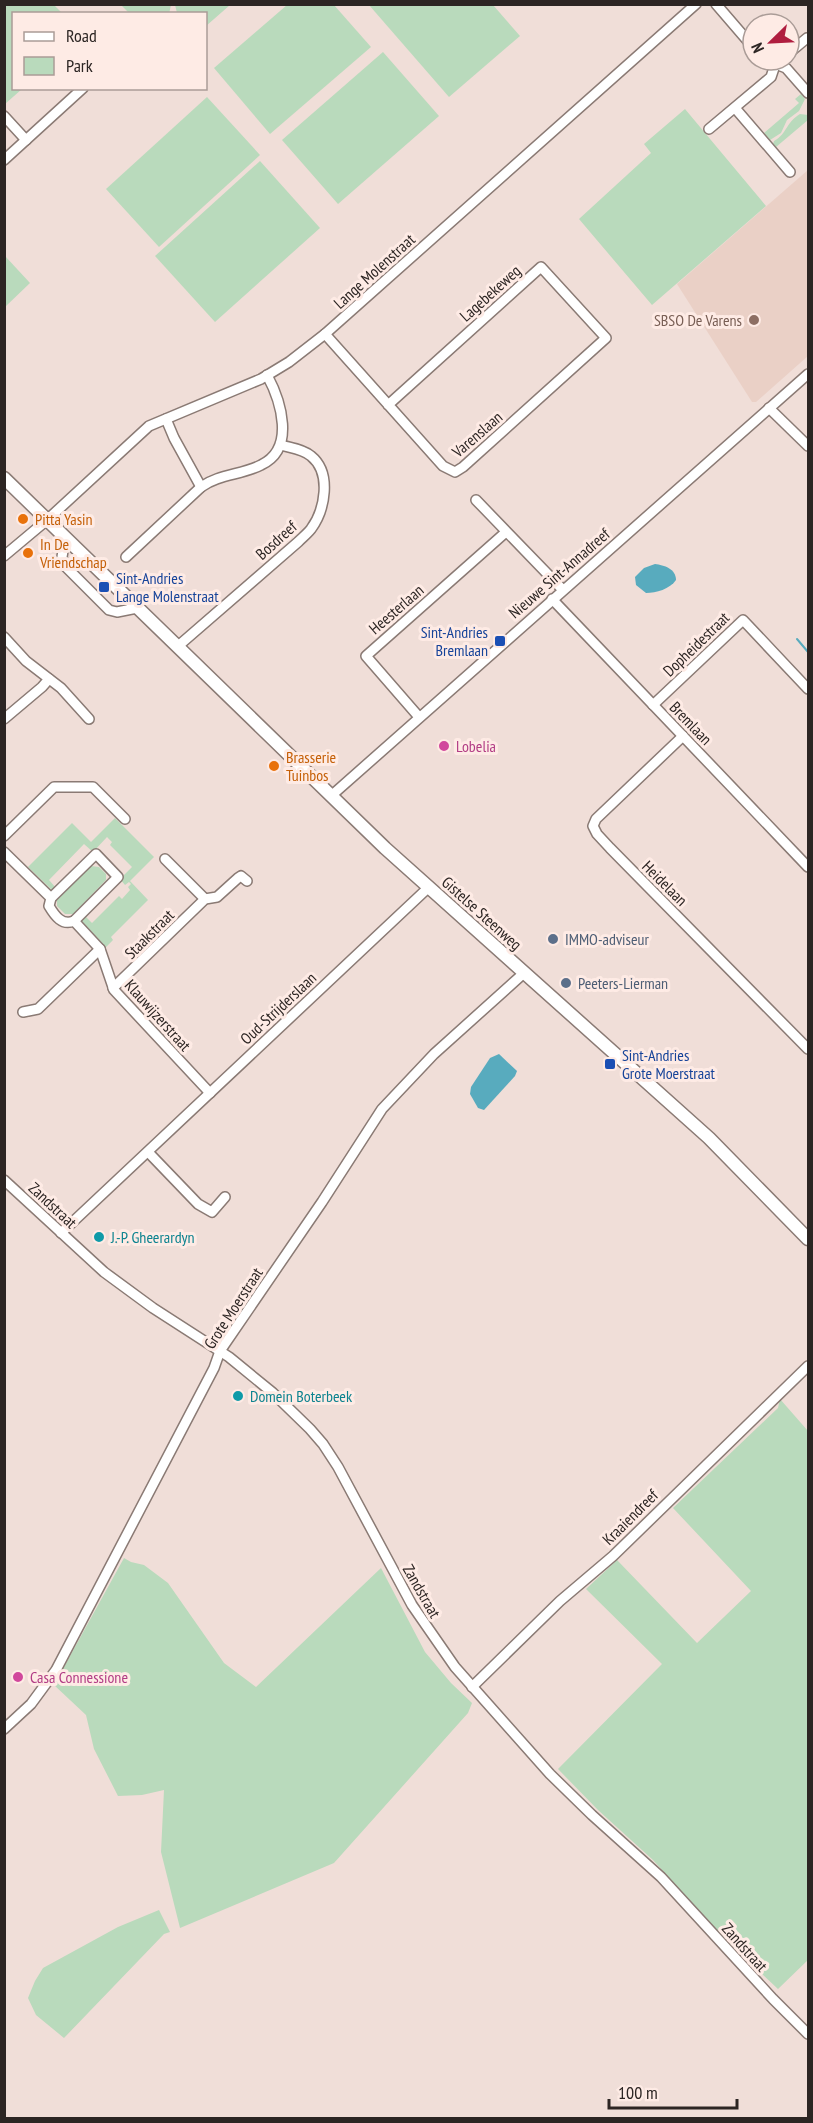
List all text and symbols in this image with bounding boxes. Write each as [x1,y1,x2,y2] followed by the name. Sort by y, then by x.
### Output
[12,12,207,90] legend
[741,12,801,72] north arrow
[66,24,97,47] text: Road
[746,40,768,56] text: N
[66,54,93,77] text: Park
[329,229,419,313] street label: Lange Molenstraat
[455,260,525,326] street label: Lagebekeweg
[654,310,742,330] place label: SBSO De Varens
[747,313,761,327] marker: SBSO De Varens
[447,407,506,462] street label: Varenslaan
[35,509,93,529] place label: Pitta Yasin
[16,512,30,526] marker: Pitta Yasin
[251,516,301,564] street label: Bosdreef
[504,523,614,622] street label: Nieuwe Sint-Annadreef
[39,534,107,572] place label: In De Vriendschap
[21,546,35,560] marker: In De Vriendschap
[116,568,219,606] place label: Sint-Andries Lange Molenstraat
[97,580,111,594] marker: Sint-Andries Lange Molenstraat
[365,580,427,638] street label: Heesterlaan
[659,607,734,680] street label: Dopheidestraat
[421,622,488,660] place label: Sint-Andries Bremlaan
[493,634,507,648] marker: Sint-Andries Bremlaan
[666,697,716,749] street label: Bremlaan
[456,736,496,756] place label: Lobelia
[437,739,451,753] marker: Lobelia
[286,747,336,785] place label: Brasserie Tuinbos
[267,759,281,773] marker: Brasserie Tuinbos
[638,856,692,910] street label: Heidelaan
[438,872,526,954] street label: Gistelse Steenweg
[120,905,178,963] street label: Staakstraat
[565,929,650,949] place label: IMMO-adviseur
[546,932,560,946] marker: IMMO-adviseur
[236,968,320,1048] street label: Oud-Strijderslaan
[578,973,668,993] place label: Peeters-Lierman
[121,975,196,1055] street label: Klauwijzerstraat
[559,976,573,990] marker: Peeters-Lierman
[622,1045,716,1083] place label: Sint-Andries Grote Moerstraat
[603,1057,617,1071] marker: Sint-Andries Grote Moerstraat
[25,1178,82,1233] street label: Zandstraat
[110,1227,195,1247] place label: J.-P. Gheerardyn
[92,1230,106,1244] marker: J.-P. Gheerardyn
[199,1263,267,1352] street label: Grote Moerstraat
[250,1386,353,1406] place label: Domein Boterbeek
[231,1389,245,1403] marker: Domein Boterbeek
[598,1484,663,1549] street label: Kraaiendreef
[399,1561,446,1622] street label: Zandstraat
[30,1667,128,1687] place label: Casa Connessione
[11,1670,25,1684] marker: Casa Connessione
[718,1919,772,1976] street label: Zandstraat
[609,2072,736,2110] scale bar
[618,2081,658,2104] text: 100 m

